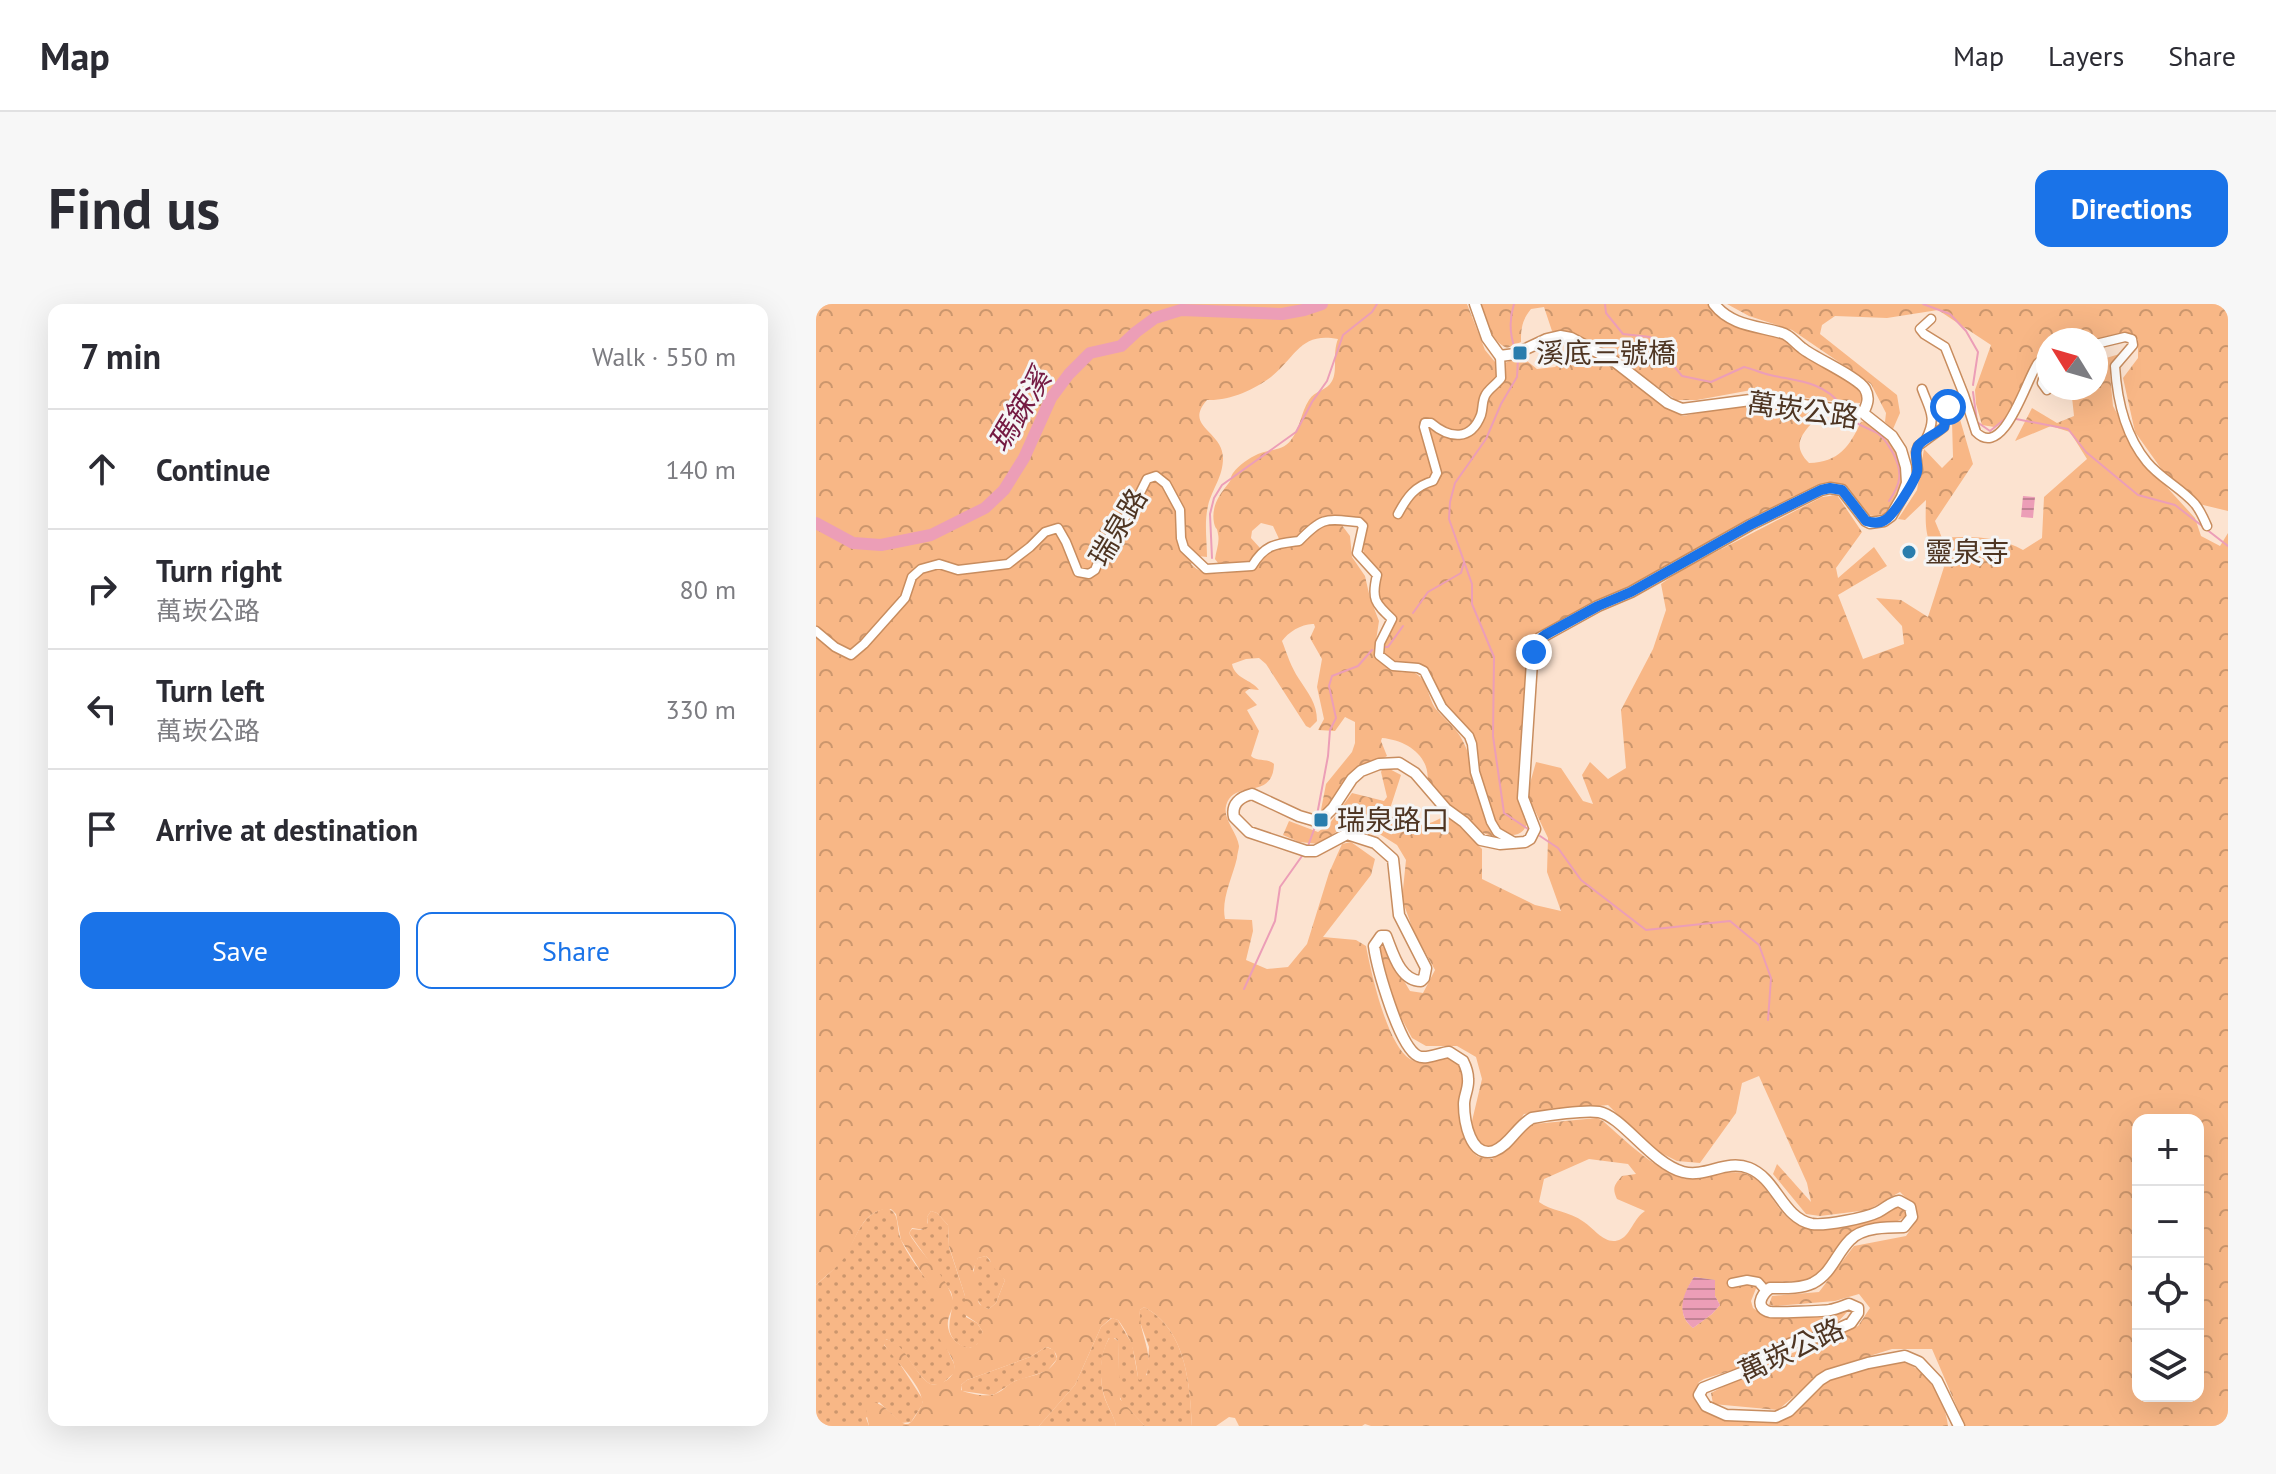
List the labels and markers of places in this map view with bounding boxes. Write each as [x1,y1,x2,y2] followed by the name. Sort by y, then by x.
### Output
[1536,334,1676,371] place label: 溪底三號橋
[1511,344,1529,362] marker: 溪底三號橋
[1925,533,2009,570] place label: 靈泉寺
[1900,543,1918,561] marker: 靈泉寺
[1337,801,1449,838] place label: 瑞泉路口
[1312,811,1330,829] marker: 瑞泉路口

